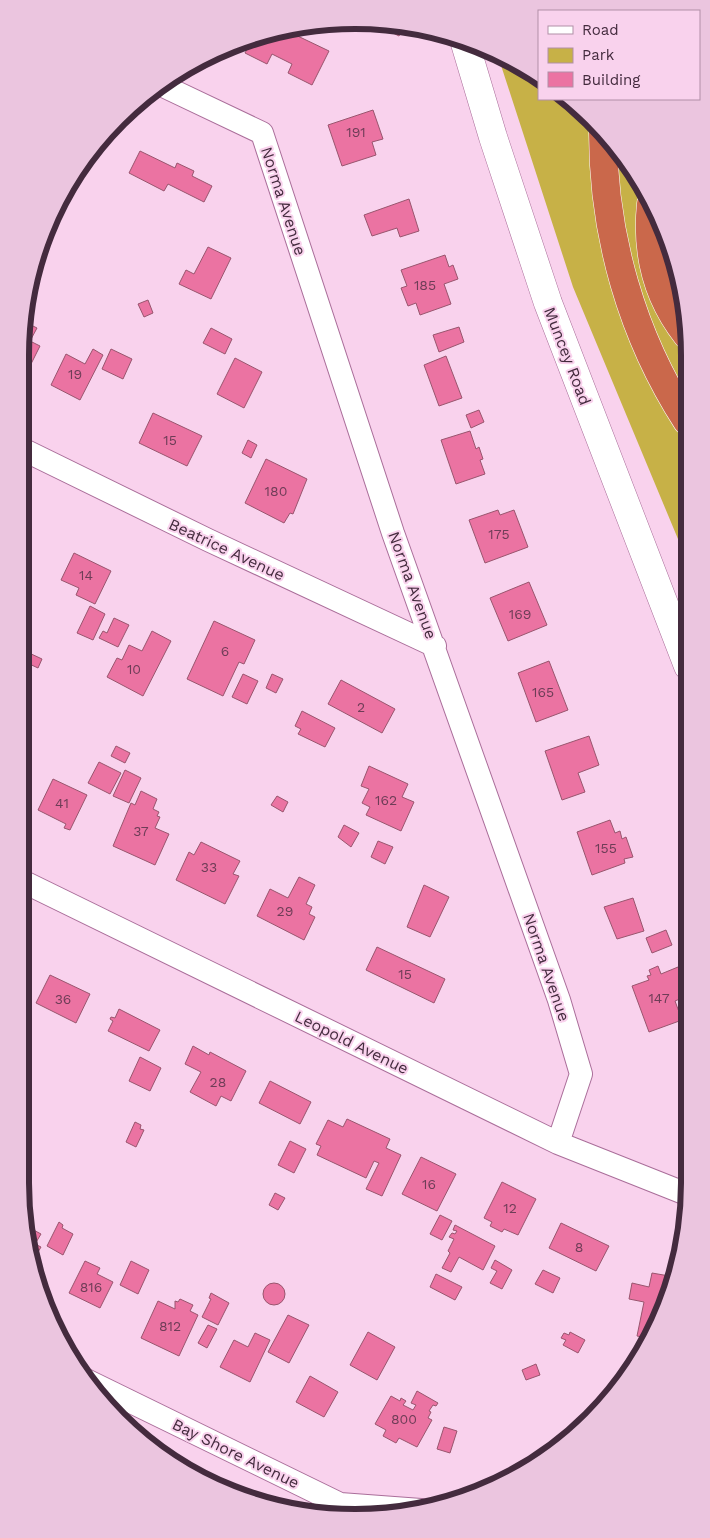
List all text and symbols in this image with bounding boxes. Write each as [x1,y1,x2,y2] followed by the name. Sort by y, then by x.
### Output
[538,10,700,100] legend
[582,21,619,39] text: Road
[582,46,615,64] text: Park
[582,71,640,89] text: Building
[346,124,366,140] house number: 191
[257,144,310,258] street label: Norma Avenue
[414,277,436,293] house number: 185
[540,304,595,408] street label: Muncey Road
[68,366,82,382] house number: 19
[163,432,177,448] house number: 15
[265,483,287,499] house number: 180
[166,514,288,585] street label: Beatrice Avenue
[488,526,510,542] house number: 175
[384,529,441,642] street label: Norma Avenue
[79,567,93,583] house number: 14
[509,606,531,622] house number: 169
[221,643,229,659] house number: 6
[127,661,141,677] house number: 10
[532,684,554,700] house number: 165
[357,699,365,715] house number: 2
[375,792,397,808] house number: 162
[55,795,69,811] house number: 41
[133,823,149,839] house number: 37
[595,840,617,856] house number: 155
[201,859,217,875] house number: 33
[277,903,293,919] house number: 29
[519,911,574,1024] street label: Norma Avenue
[398,966,412,982] house number: 15
[648,990,670,1006] house number: 147
[55,991,71,1007] house number: 36
[292,1007,412,1078] street label: Leopold Avenue
[210,1074,226,1090] house number: 28
[422,1176,436,1192] house number: 16
[503,1200,517,1216] house number: 12
[575,1239,583,1255] house number: 8
[80,1279,102,1295] house number: 816
[159,1318,181,1334] house number: 812
[391,1411,417,1427] house number: 800
[169,1414,302,1492] street label: Bay Shore Avenue

